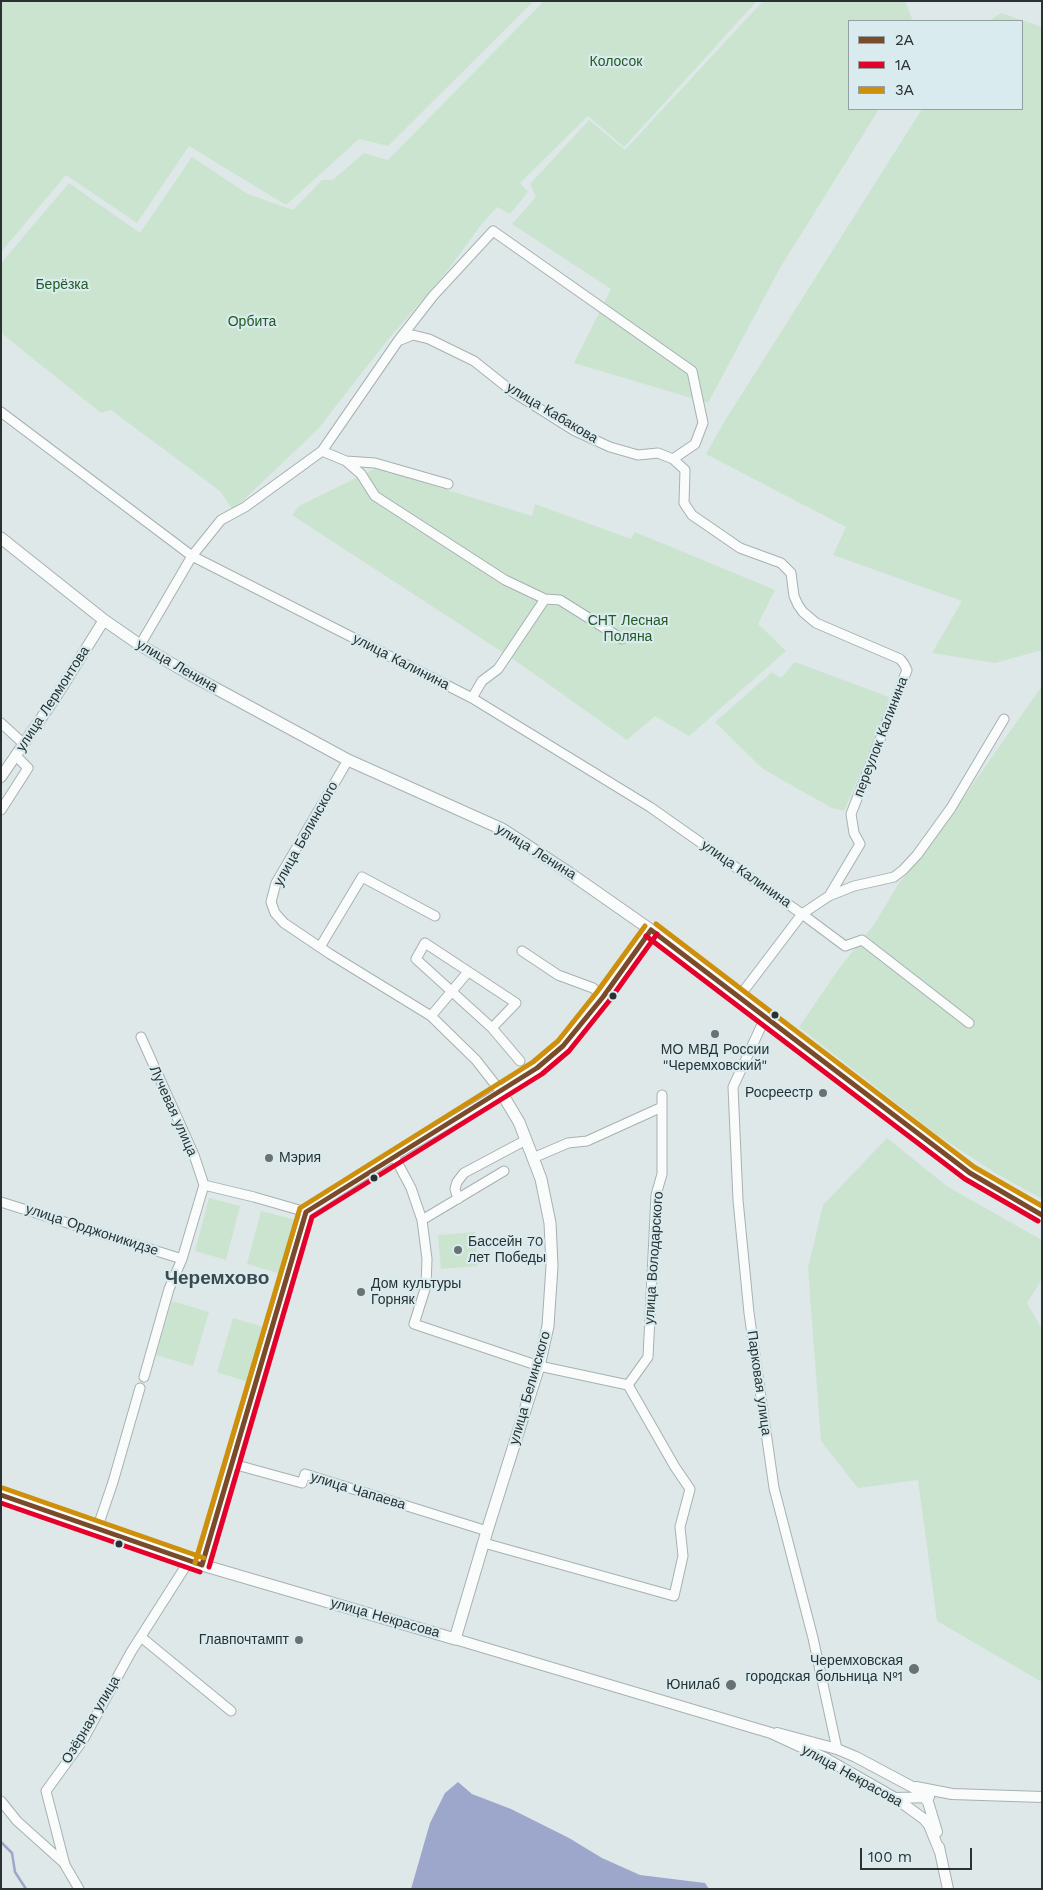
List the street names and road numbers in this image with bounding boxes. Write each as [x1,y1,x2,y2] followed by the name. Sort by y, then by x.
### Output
[503,379,601,447] street label: улица Кабакова
[350,630,452,694] street label: улица Калинина
[133,636,221,696] street label: улица Ленина
[13,643,93,755] street label: улица Лермонтова
[850,674,912,800] street label: переулок Калинина
[270,779,342,889] street label: улица Белинского
[493,821,579,883] street label: улица Ленина
[698,837,794,911] street label: улица Калинина
[146,1063,200,1159] street label: Лучевая улица
[641,1191,667,1325] street label: улица Володарского
[23,1201,161,1259] street label: улица Орджоникидзе
[506,1329,554,1447] street label: улица Белинского
[743,1330,775,1436] street label: Парковая улица
[308,1469,408,1513] street label: улица Чапаева
[328,1594,442,1642] street label: улица Некрасова
[58,1673,124,1767] street label: Озёрная улица
[799,1741,905,1811] street label: улица Некрасова

